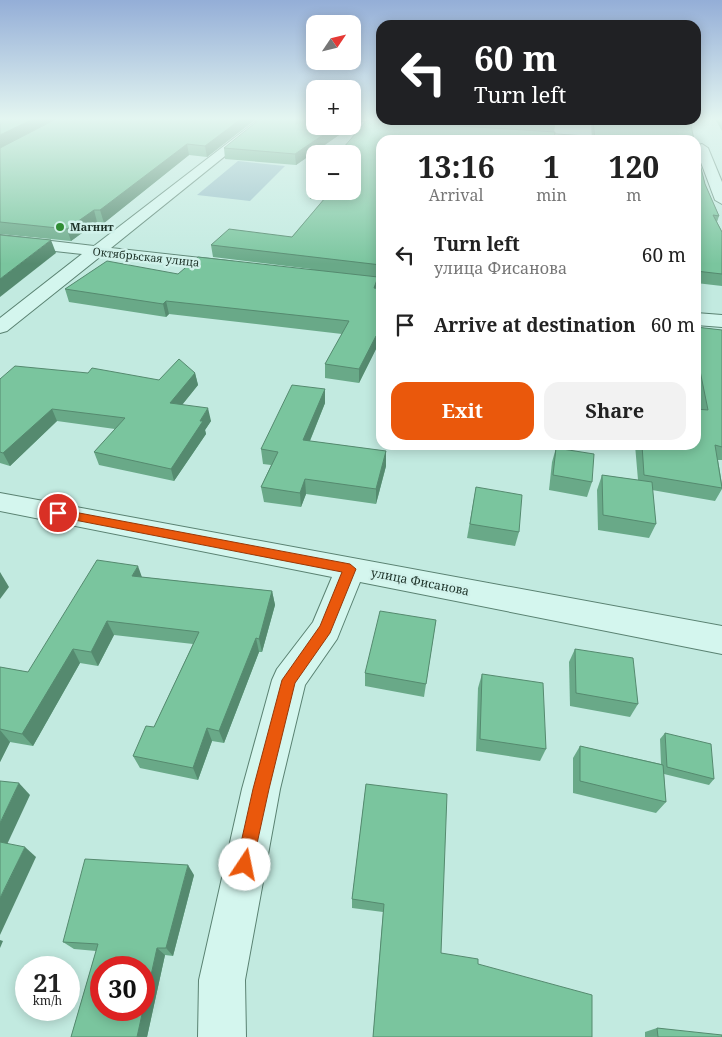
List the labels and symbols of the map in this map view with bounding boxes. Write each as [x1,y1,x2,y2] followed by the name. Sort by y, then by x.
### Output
[306,15,361,70] north arrow
[70,219,114,234] place label: Магнит
[54,221,66,233] marker: Магнит
[92,243,200,270] street label: Октябрьская улица
[37,492,79,534] pin
[369,564,471,599] street label: улица Фисанова
[218,838,270,890] position arrow
[90,956,155,1021] speed limit sign: 30

